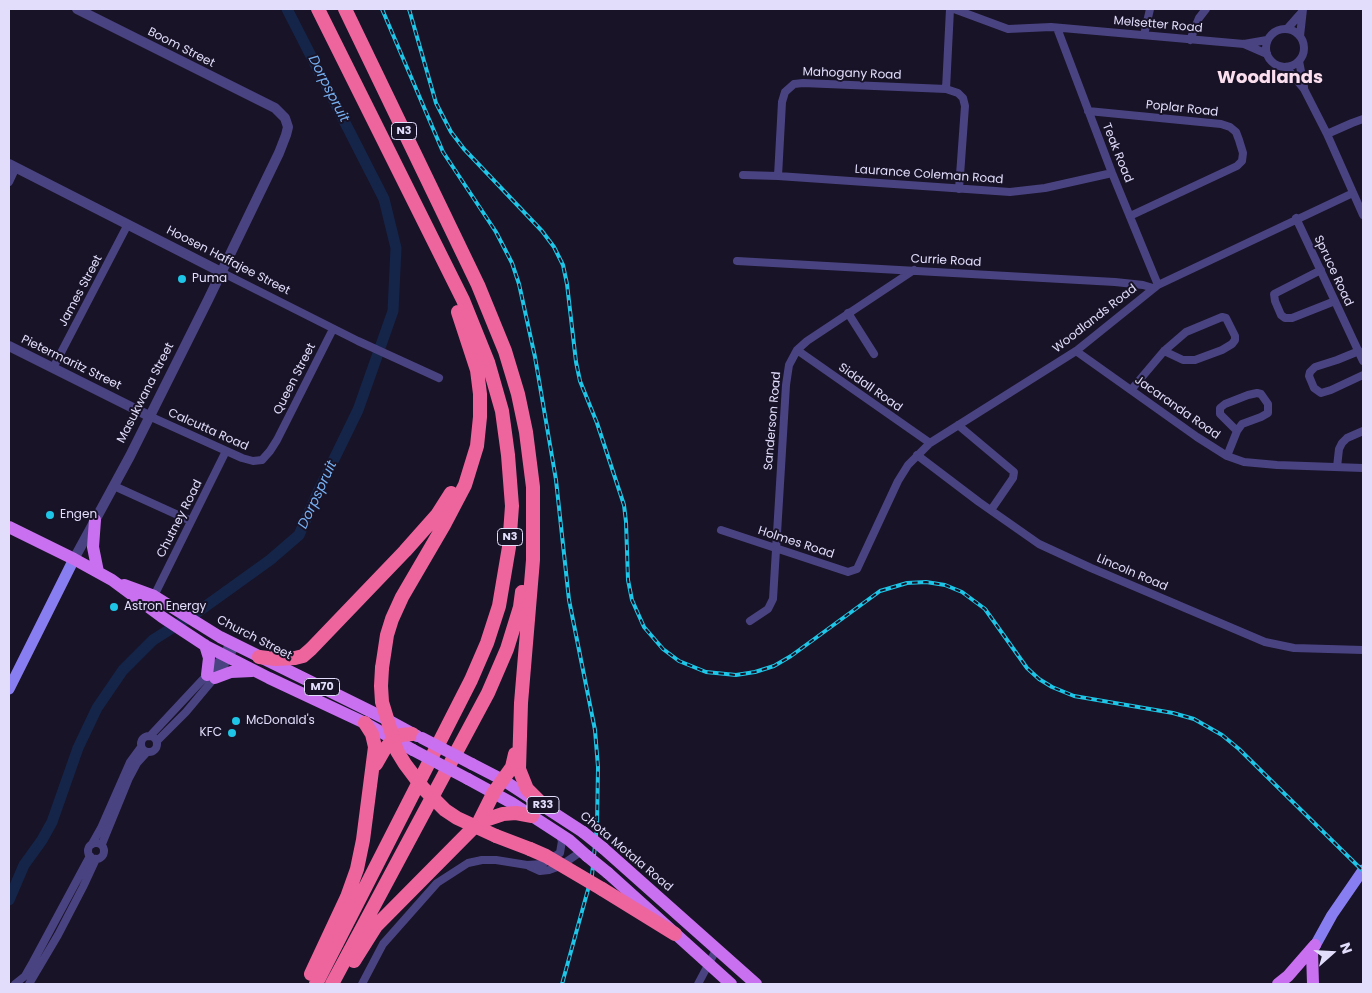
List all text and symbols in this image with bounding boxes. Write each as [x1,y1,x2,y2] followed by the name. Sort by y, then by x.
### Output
[1113,14,1203,36] street label: Melsetter Road
[145,25,217,71] street label: Boom Street
[304,53,352,125] water label: Dorpspruit
[802,65,902,83] street label: Mahogany Road
[1217,67,1323,89] district label: Woodlands
[1145,98,1219,120] street label: Poplar Road
[1099,121,1135,185] street label: Teak Road
[392,122,416,140] road number: N3
[854,163,1004,187] street label: Laurance Coleman Road
[164,224,292,298] street label: Hoosen Haffajee Street
[1310,233,1356,309] street label: Spruce Road
[910,252,982,270] street label: Currie Road
[56,253,106,329] street label: James Street
[192,272,227,286] place label: Puma
[176,273,188,285] marker: Puma
[1050,282,1140,356] street label: Woodlands Road
[19,332,123,394] street label: Pietermaritz Street
[114,340,178,446] street label: Masukwana Street
[271,341,319,417] street label: Queen Street
[835,361,905,415] street label: Siddall Road
[762,371,784,471] street label: Sanderson Road
[1132,373,1222,443] street label: Jacaranda Road
[166,406,250,454] street label: Calcutta Road
[295,458,341,532] water label: Dorpspruit
[154,478,206,560] street label: Chutney Road
[60,508,97,522] place label: Engen
[44,509,56,521] marker: Engen
[756,524,836,562] street label: Holmes Road
[498,528,522,546] road number: N3
[1094,552,1170,594] street label: Lincoln Road
[124,600,206,614] place label: Astron Energy
[108,601,120,613] marker: Astron Energy
[214,613,294,663] street label: Church Street
[304,679,340,696] road number: M70
[246,714,315,728] place label: McDonald's
[230,715,242,727] marker: McDonald's
[200,726,222,740] place label: KFC
[226,727,238,739] marker: KFC
[527,796,559,814] road number: R33
[577,809,675,895] street label: Chota Motala Road
[1307,928,1357,978] north arrow
[1335,940,1357,956] text: N

